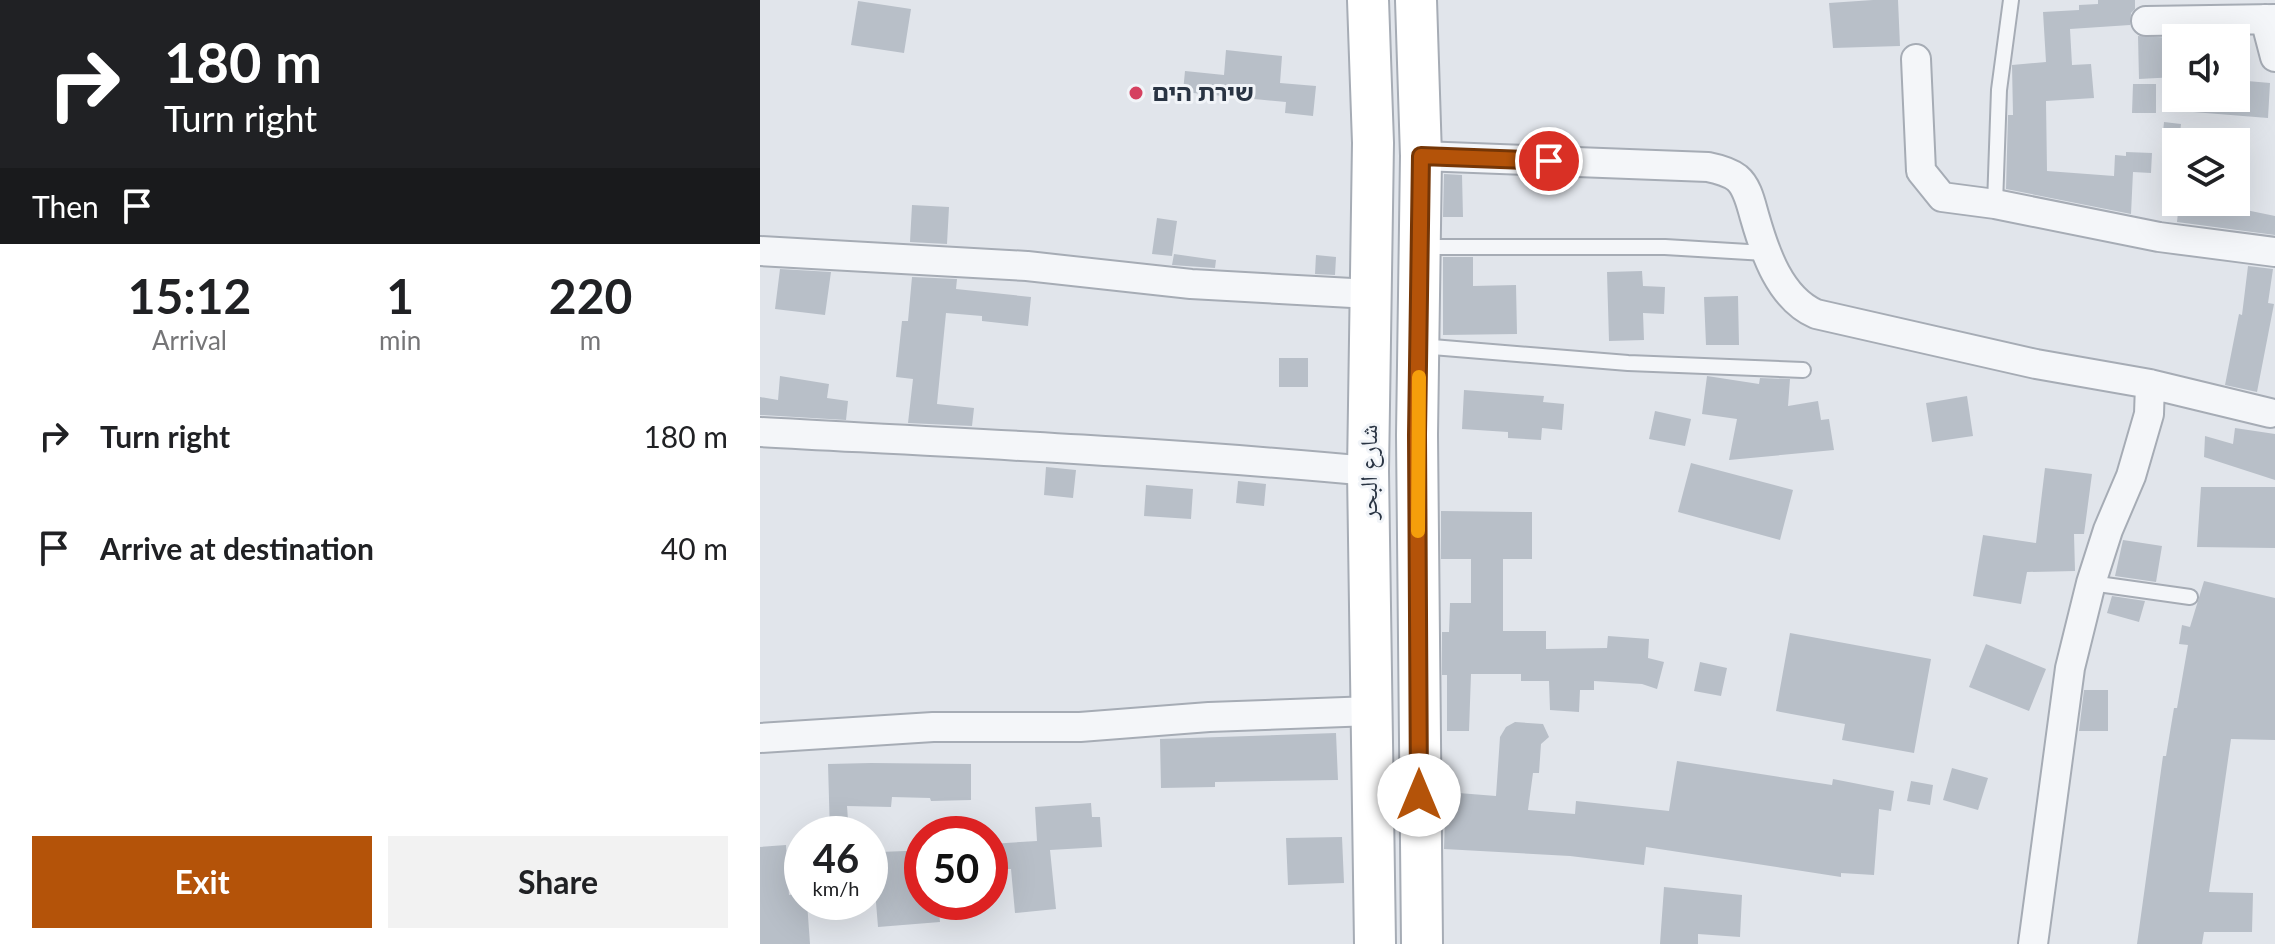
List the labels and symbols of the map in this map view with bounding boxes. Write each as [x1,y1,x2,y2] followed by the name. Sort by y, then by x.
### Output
[1152,77,1254,106] place label: שירת הים
[1127,84,1145,102] marker: שירת הים
[1515,127,1583,195] pin
[1353,424,1384,521] street label: شارع البحر
[1377,753,1461,837] position arrow
[904,816,1008,920] speed limit sign: 50

